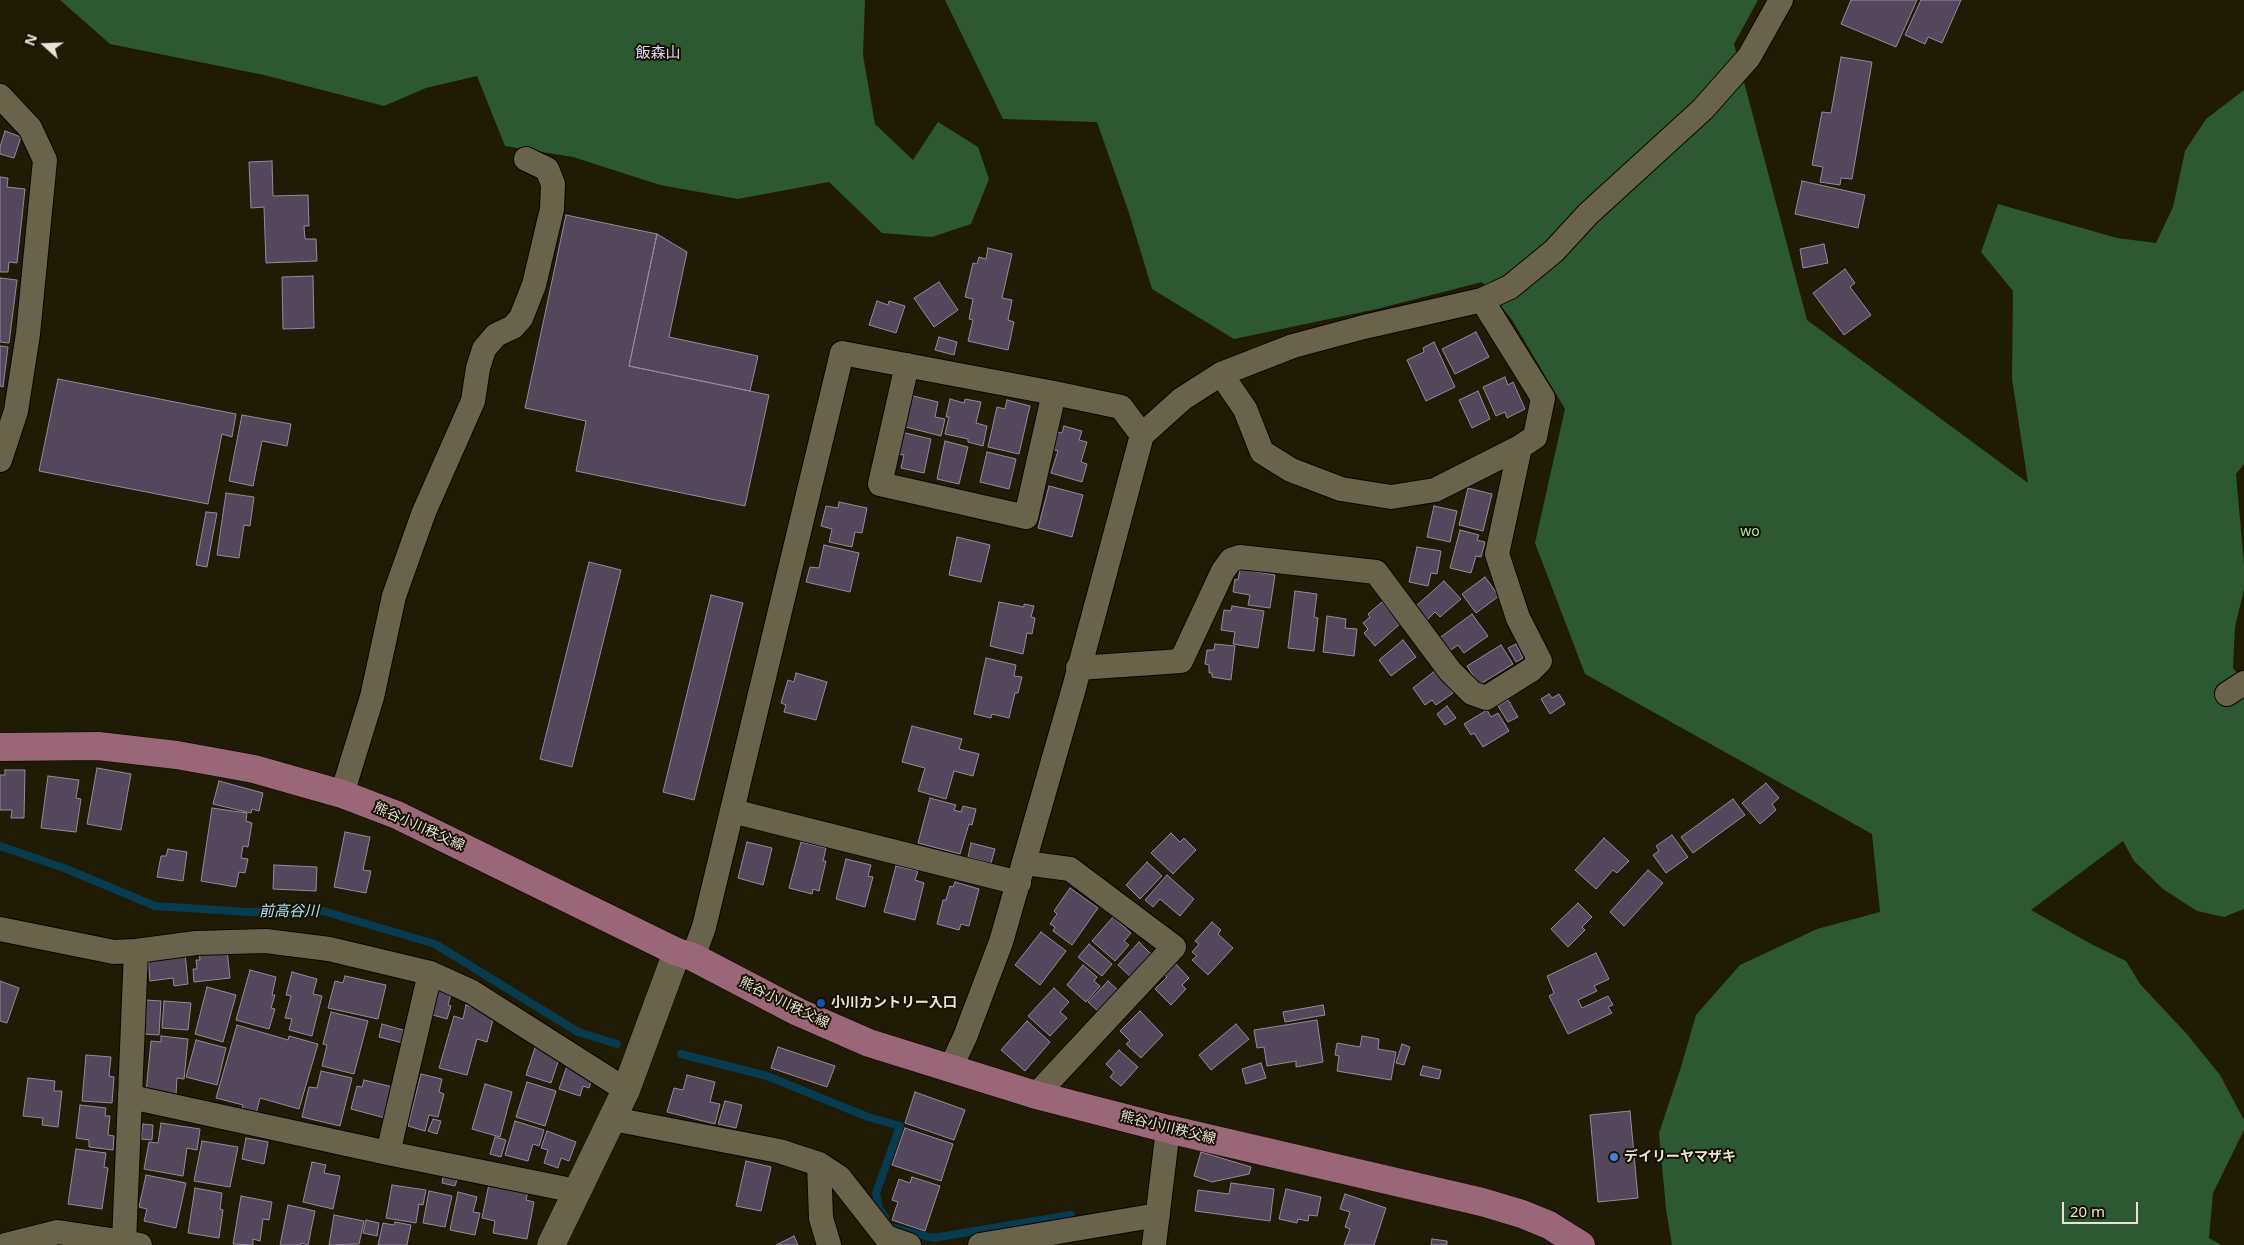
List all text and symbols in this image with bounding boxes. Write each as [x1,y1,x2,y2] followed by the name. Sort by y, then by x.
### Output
[20,20,70,70] north arrow
[20,31,41,48] text: N
[636,45,680,63] district label: 飯森山
[1740,524,1760,540] park label: wo
[371,799,467,855] street label: 熊谷小川秩父線
[259,903,319,921] water label: 前高谷川
[736,974,832,1032] street label: 熊谷小川秩父線
[831,995,957,1011] place label: 小川カントリー入口
[815,997,827,1009] marker: 小川カントリー入口
[1118,1108,1218,1148] street label: 熊谷小川秩父線
[1624,1149,1736,1165] place label: デイリーヤマザキ
[1608,1151,1620,1163] marker: デイリーヤマザキ
[2064,1192,2140,1224] scale bar
[2070,1201,2105,1221] text: 20 m

